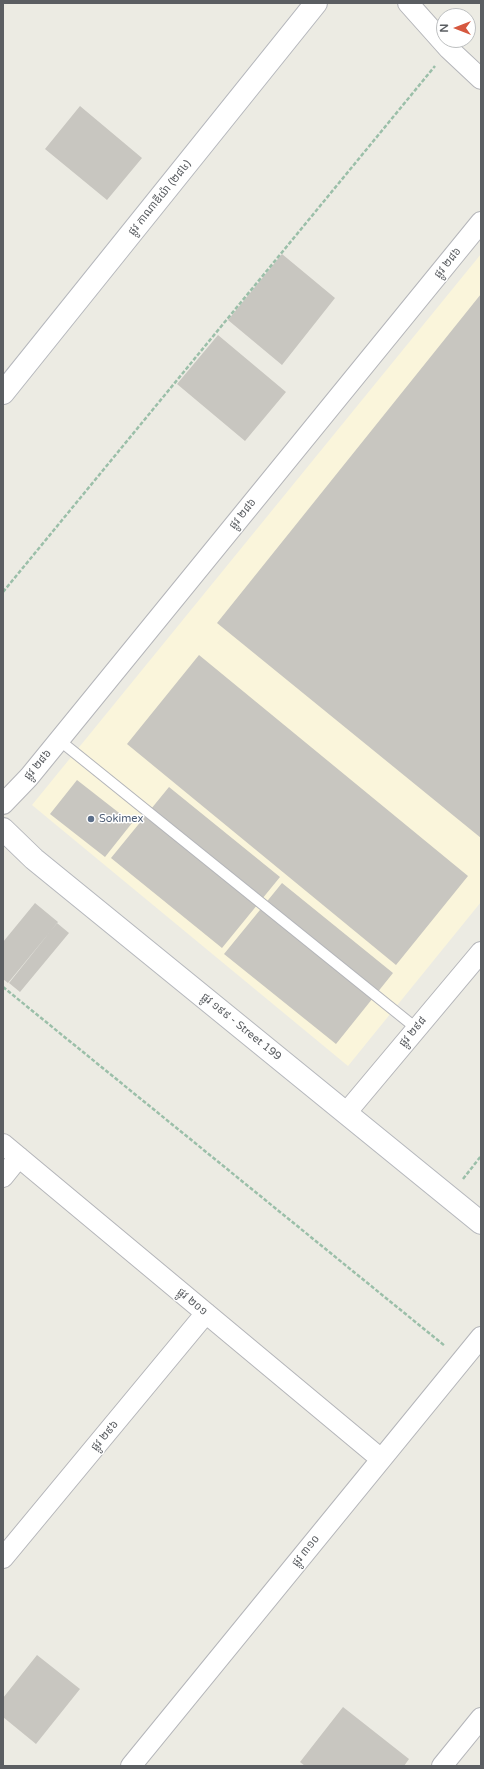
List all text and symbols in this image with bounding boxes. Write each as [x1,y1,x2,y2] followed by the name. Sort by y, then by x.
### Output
[436,8,476,48] north arrow
[438,24,451,32] text: N
[126,158,194,238] street label: ផ្លូវ កាណាឌីយ៉ា (២៨៤)
[432,245,464,281] street label: ផ្លូវ ២៨៦
[227,496,259,532] street label: ផ្លូវ ២៨៦
[21,747,55,783] street label: ផ្លូវ ២៨៦
[99,812,143,826] place label: Sokimex
[86,814,96,824] marker: Sokimex
[198,991,284,1063] street label: ផ្លូវ ១៩៩ - Street 199
[396,1014,430,1050] street label: ផ្លូវ ២៩៨
[174,1285,210,1319] street label: ផ្លូវ ២០១
[88,1418,122,1454] street label: ផ្លូវ ២៩៦
[289,1533,323,1569] street label: ផ្លូវ ៣១០

